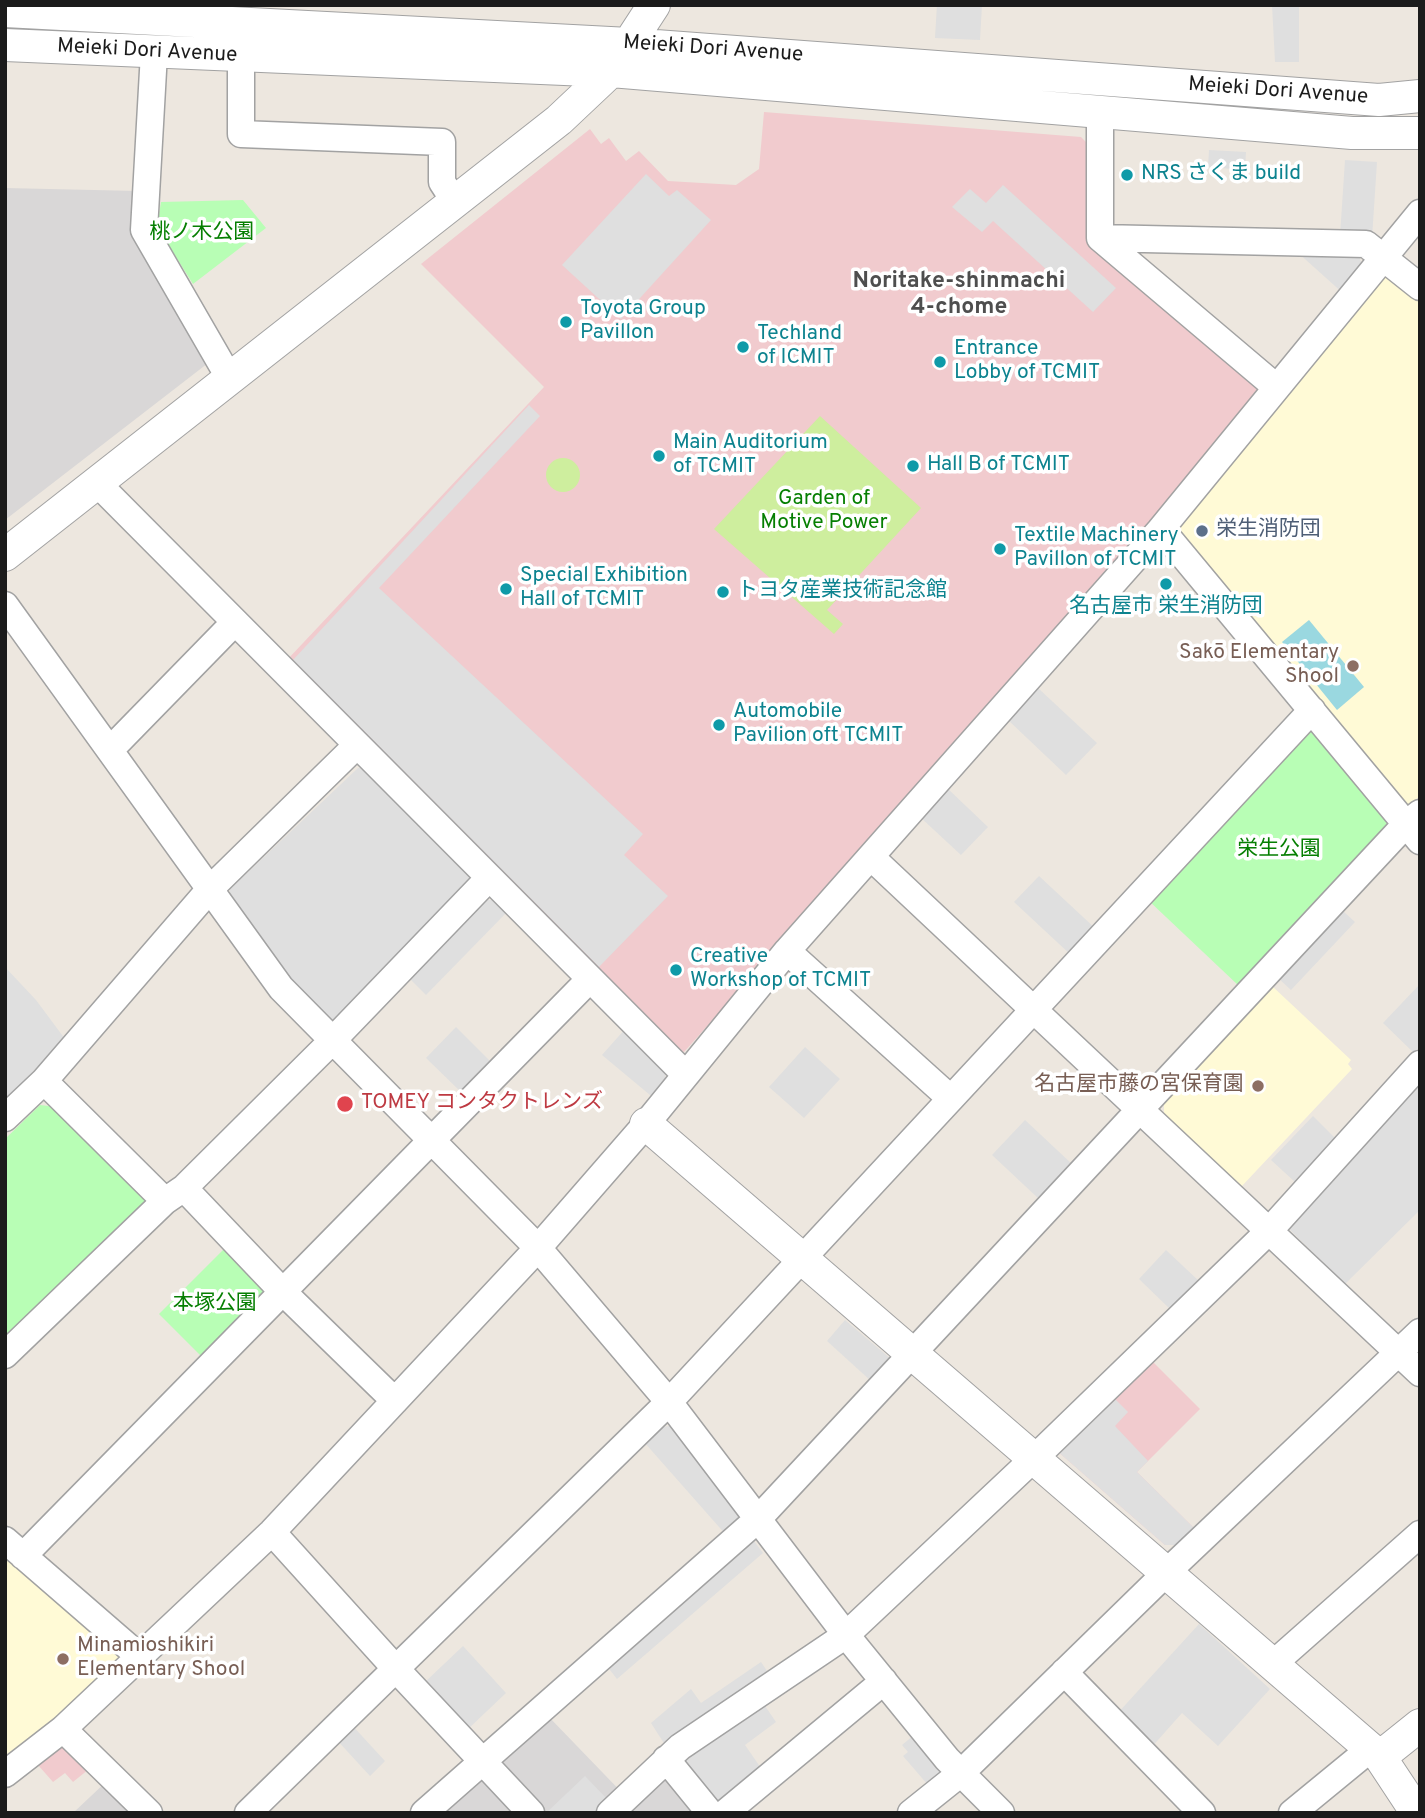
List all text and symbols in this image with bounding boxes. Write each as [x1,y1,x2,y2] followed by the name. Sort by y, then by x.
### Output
[622,31,804,69] street label: Meieki Dori Avenue
[56,35,238,69] street label: Meieki Dori Avenue
[1187,73,1369,111] street label: Meieki Dori Avenue
[1141,162,1301,188] place label: NRS さくま build
[1119,167,1135,183] marker: NRS さくま build
[150,221,254,247] park label: 桃ノ木公園
[853,268,1065,322] district label: Noritake-shinmachi 4-chome
[580,297,706,347] place label: Toyota Group Pavillon
[558,314,574,330] marker: Toyota Group Pavillon
[757,322,842,372] place label: Techland of ICMIT
[954,337,1100,387] place label: Entrance Lobby of TCMIT
[735,339,751,355] marker: Techland of ICMIT
[932,354,948,370] marker: Entrance Lobby of TCMIT
[673,431,828,481] place label: Main Auditorium of TCMIT
[651,448,667,464] marker: Main Auditorium of TCMIT
[927,453,1070,479] place label: Hall B of TCMIT
[905,458,921,474] marker: Hall B of TCMIT
[760,487,888,537] park label: Garden of Motive Power
[1216,518,1321,544] place label: 栄生消防団
[1194,523,1210,539] marker: 栄生消防団
[1014,524,1179,574] place label: Textile Machinery Pavillon of TCMIT
[992,541,1008,557] marker: Textile Machinery Pavillon of TCMIT
[520,564,688,614] place label: Special Exhibition Hall of TCMIT
[1158,576,1174,592] marker: 名古屋市 栄生消防団
[737,579,947,605] place label: トヨタ産業技術記念館
[498,581,514,597] marker: Special Exhibition Hall of TCMIT
[715,584,731,600] marker: トヨタ産業技術記念館
[1069,595,1263,621] place label: 名古屋市 栄生消防団
[1179,641,1339,691] place label: Sakō Elementary Shool
[1345,658,1361,674] marker: Sakō Elementary Shool
[733,700,903,750] place label: Automobile Pavilion oft TCMIT
[711,717,727,733] marker: Automobile Pavilion oft TCMIT
[1237,838,1321,864] park label: 栄生公園
[690,945,871,995] place label: Creative Workshop of TCMIT
[668,962,684,978] marker: Creative Workshop of TCMIT
[1034,1073,1244,1099] place label: 名古屋市藤の宮保育園
[1250,1078,1266,1094] marker: 名古屋市藤の宮保育園
[361,1091,603,1117] place label: TOMEY コンタクトレンズ
[335,1094,355,1114] marker: TOMEY コンタクトレンズ
[173,1292,257,1318] park label: 本塚公園
[77,1634,245,1684] place label: Minamioshikiri Elementary Shool
[55,1651,71,1667] marker: Minamioshikiri Elementary Shool

